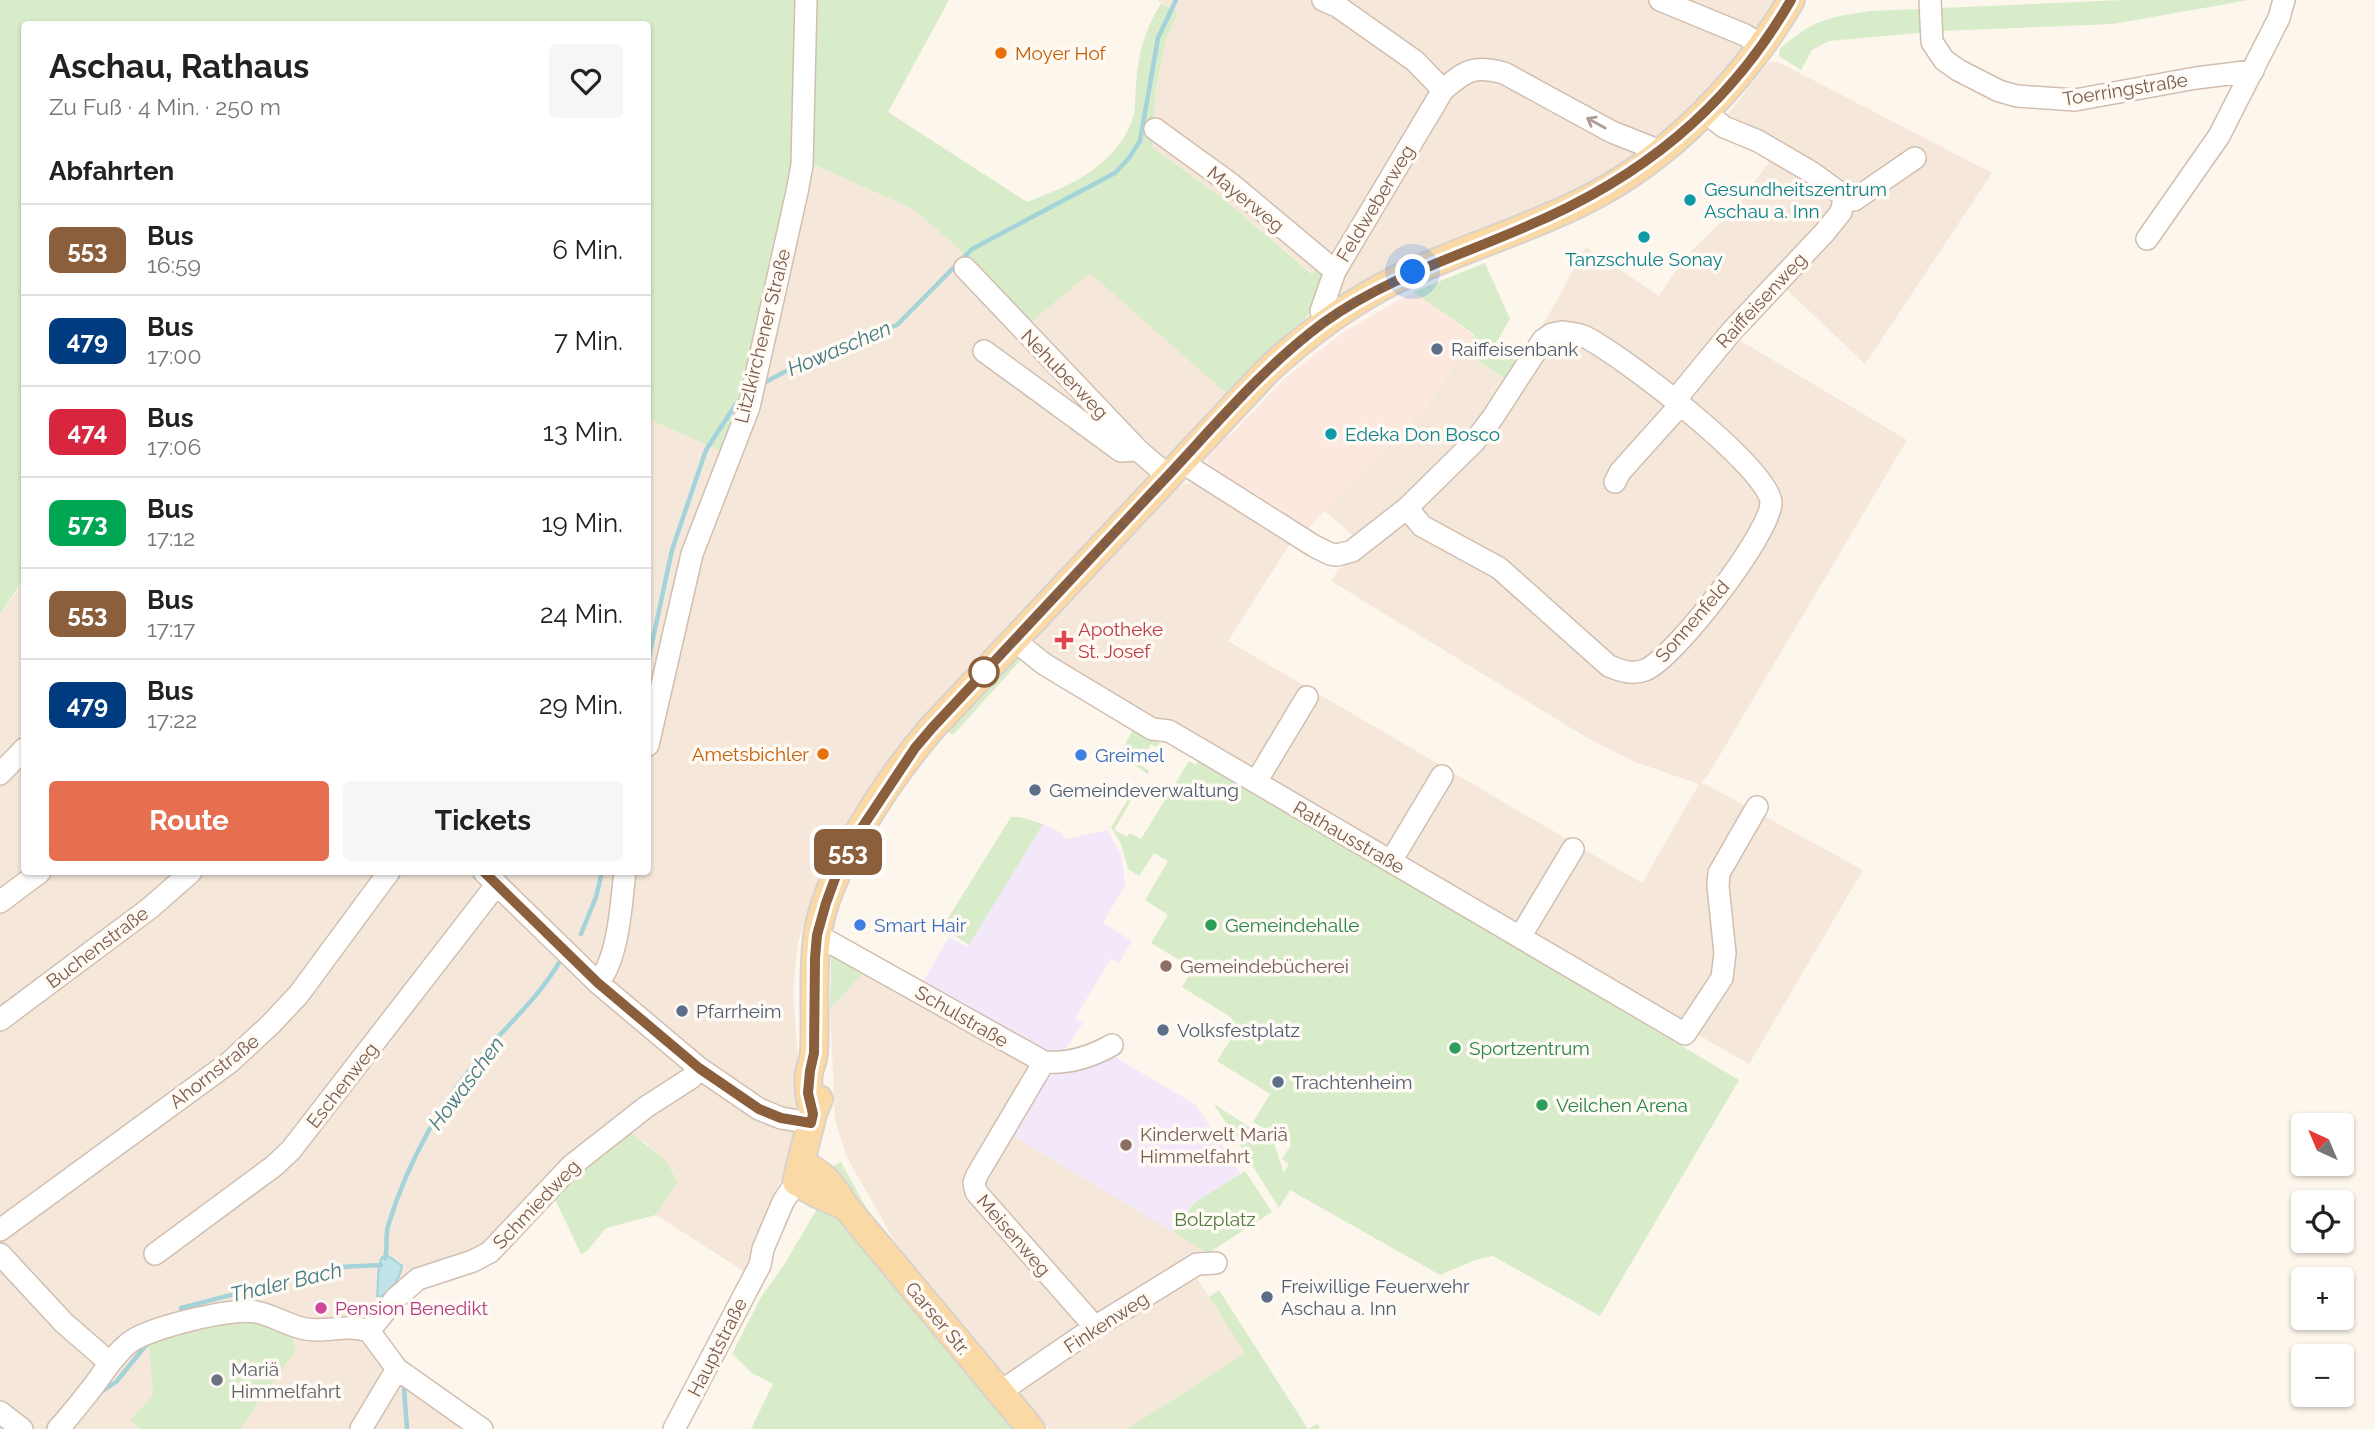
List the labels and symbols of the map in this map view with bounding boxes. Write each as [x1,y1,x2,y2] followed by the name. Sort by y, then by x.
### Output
[1015,42,1107,64] place label: Moyer Hof
[993,45,1009,61] marker: Moyer Hof
[2061,68,2189,110] street label: Toerringstraße
[1586,116,1607,129] one-way arrow
[1331,141,1419,265] street label: Feldweberweg
[1203,161,1289,237] street label: Mayerweg
[1704,178,1887,222] place label: Gesundheitszentrum Aschau a. Inn
[1682,192,1698,208] marker: Gesundheitszentrum Aschau a. Inn
[1636,229,1652,245] marker: Tanzschule Sonay
[730,247,794,425] street label: Litzlkirchener Straße
[1565,248,1723,270] place label: Tanzschule Sonay
[1711,248,1811,352] street label: Raiffeisenweg
[1395,254,1430,289] your location
[783,315,895,381] water label: Howaschen
[1017,325,1113,423] street label: Nehuberweg
[1451,338,1578,360] place label: Raiffeisenbank
[1429,341,1445,357] marker: Raiffeisenbank
[1345,423,1500,445] place label: Edeka Don Bosco
[1323,426,1339,442] marker: Edeka Don Bosco
[1650,576,1734,666] street label: Sonnenfeld
[1078,618,1163,662] place label: Apotheke St. Josef
[1056,632,1072,648] marker: Apotheke St. Josef
[969,657,999,687] unlabelled marker
[692,743,809,765] place label: Ametsbichler
[1095,744,1165,766] place label: Greimel
[815,746,831,762] marker: Ametsbichler
[1073,747,1089,763] marker: Greimel
[1049,779,1239,801] place label: Gemeindeverwaltung
[1027,782,1043,798] marker: Gemeindeverwaltung
[1289,796,1409,878] street label: Rathausstraße
[808,829,888,875] line badge: 553
[42,902,152,992] street label: Buchenstraße
[874,914,967,936] place label: Smart Hair
[1225,914,1359,936] place label: Gemeindehalle
[852,917,868,933] marker: Smart Hair
[1203,917,1219,933] marker: Gemeindehalle
[1180,955,1349,977] place label: Gemeindebücherei
[1158,958,1174,974] marker: Gemeindebücherei
[912,981,1012,1051] street label: Schulstraße
[696,1000,782,1022] place label: Pfarrheim
[674,1003,690,1019] marker: Pfarrheim
[1177,1019,1300,1041] place label: Volksfestplatz
[1155,1022,1171,1038] marker: Volksfestplatz
[165,1029,263,1113] street label: Ahornstraße
[423,1031,509,1135] water label: Howaschen
[1469,1037,1590,1059] place label: Sportzentrum
[302,1038,382,1132] street label: Eschenweg
[1447,1040,1463,1056] marker: Sportzentrum
[1292,1071,1413,1093] place label: Trachtenheim
[1270,1074,1286,1090] marker: Trachtenheim
[1556,1094,1688,1116] place label: Veilchen Arena
[1534,1097,1550,1113] marker: Veilchen Arena
[2291,1113,2354,1176] north arrow
[1140,1123,1288,1167] place label: Kinderwelt Mariä Himmelfahrt
[1118,1137,1134,1153] marker: Kinderwelt Mariä Himmelfahrt
[488,1155,584,1253] street label: Schmiedweg
[973,1190,1055,1280] street label: Meisenweg
[1174,1208,1256,1230] park label: Bolzplatz
[228,1257,344,1307] water label: Thaler Bach
[1281,1275,1470,1319] place label: Freiwillige Feuerwehr Aschau a. Inn
[901,1277,975,1359] street label: Garser Str.
[1060,1287,1152,1357] street label: Finkenweg
[1259,1289,1275,1305] marker: Freiwillige Feuerwehr Aschau a. Inn
[683,1294,751,1400] street label: Hauptstraße
[335,1297,488,1319] place label: Pension Benedikt
[313,1300,329,1316] marker: Pension Benedikt
[231,1358,342,1402] place label: Mariä Himmelfahrt
[209,1372,225,1388] marker: Mariä Himmelfahrt

